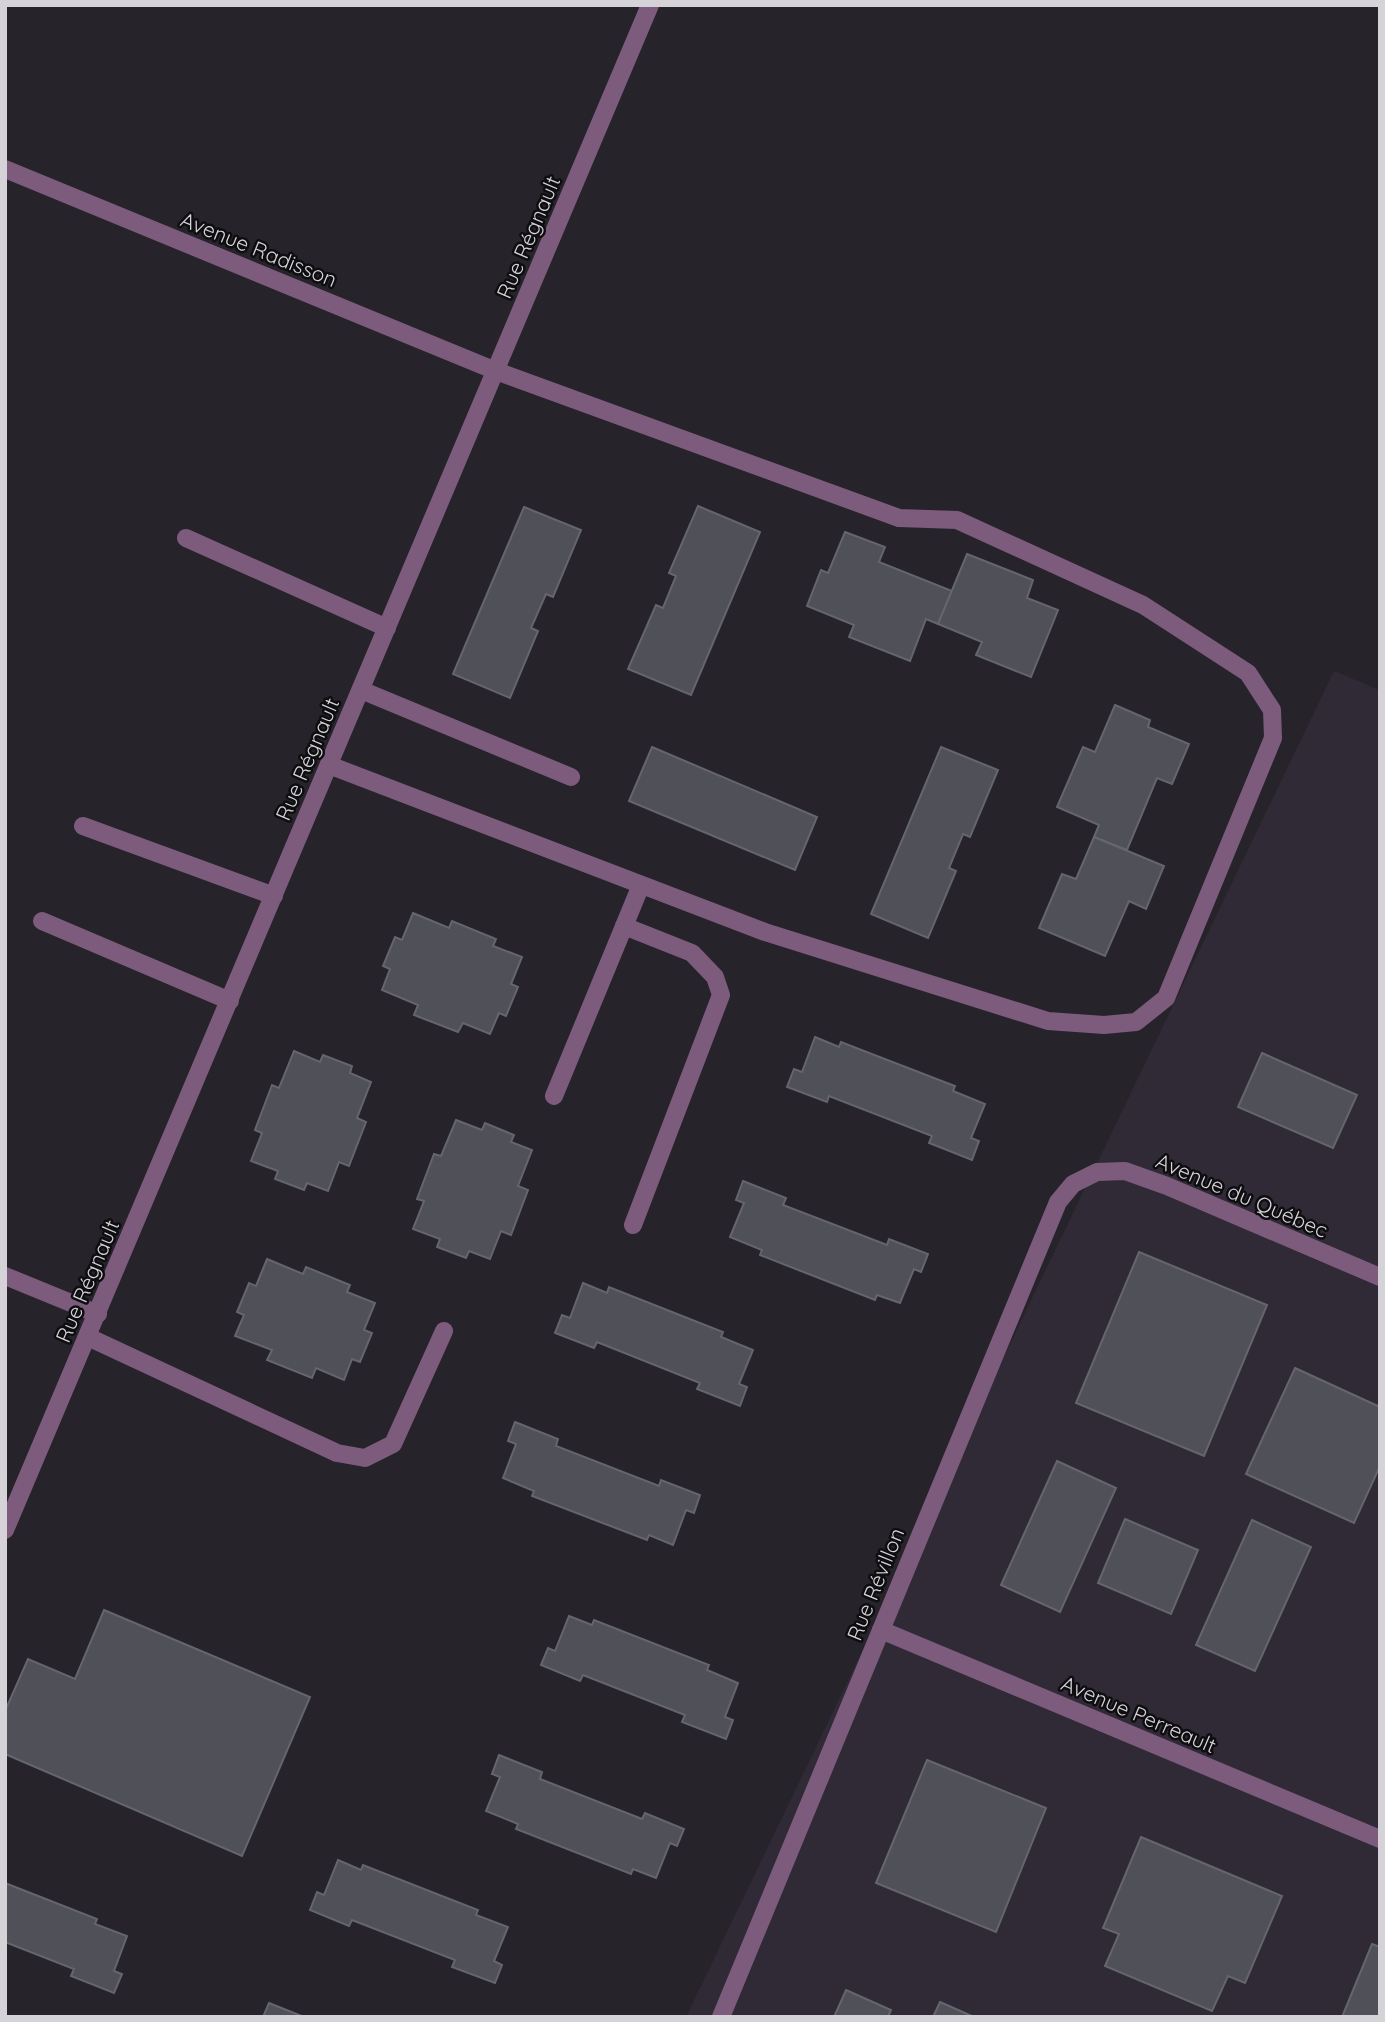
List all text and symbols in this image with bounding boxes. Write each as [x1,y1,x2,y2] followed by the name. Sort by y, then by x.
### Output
[490,172,566,302] street label: Rue Régnault
[177,206,341,292] street label: Avenue Radisson
[269,694,345,824] street label: Rue Régnault
[1152,1147,1332,1243] street label: Avenue du Québec
[49,1216,125,1346] street label: Rue Régnault
[841,1524,909,1644] street label: Rue Révillon
[1058,1670,1220,1758] street label: Avenue Perreault

